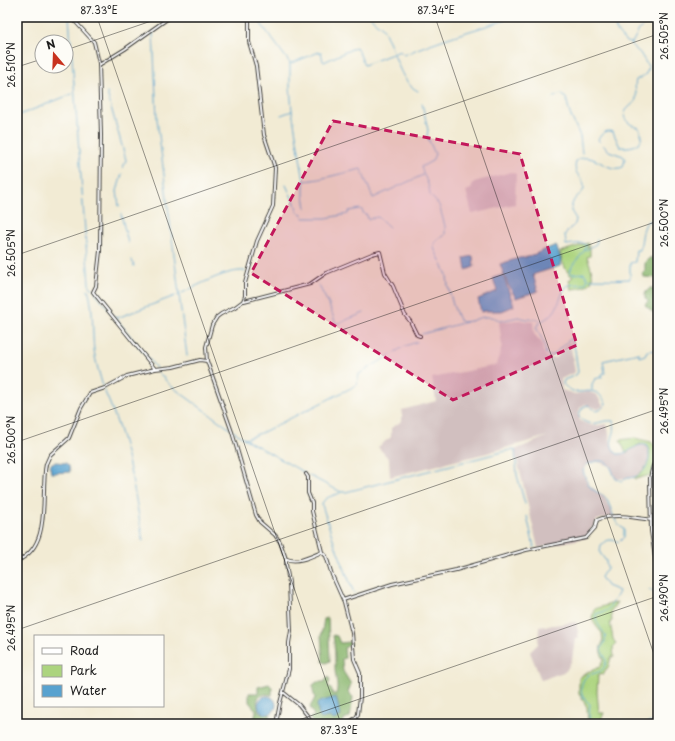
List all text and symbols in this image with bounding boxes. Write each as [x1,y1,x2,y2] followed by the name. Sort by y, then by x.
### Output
[80,2,118,17] text: 87.33°E
[417,2,455,17] text: 87.34°E
[656,12,671,60] text: 26.505°N
[34,34,74,74] north arrow
[44,35,58,54] text: N
[3,42,18,88] text: 26.510°N
[656,199,671,247] text: 26.500°N
[3,229,18,277] text: 26.505°N
[656,387,671,434] text: 26.495°N
[3,416,18,464] text: 26.500°N
[656,574,671,622] text: 26.490°N
[3,604,18,651] text: 26.495°N
[34,635,164,707] legend
[70,641,99,659] text: Road
[70,661,97,679] text: Park
[70,681,107,699] text: Water
[320,722,358,737] text: 87.33°E

